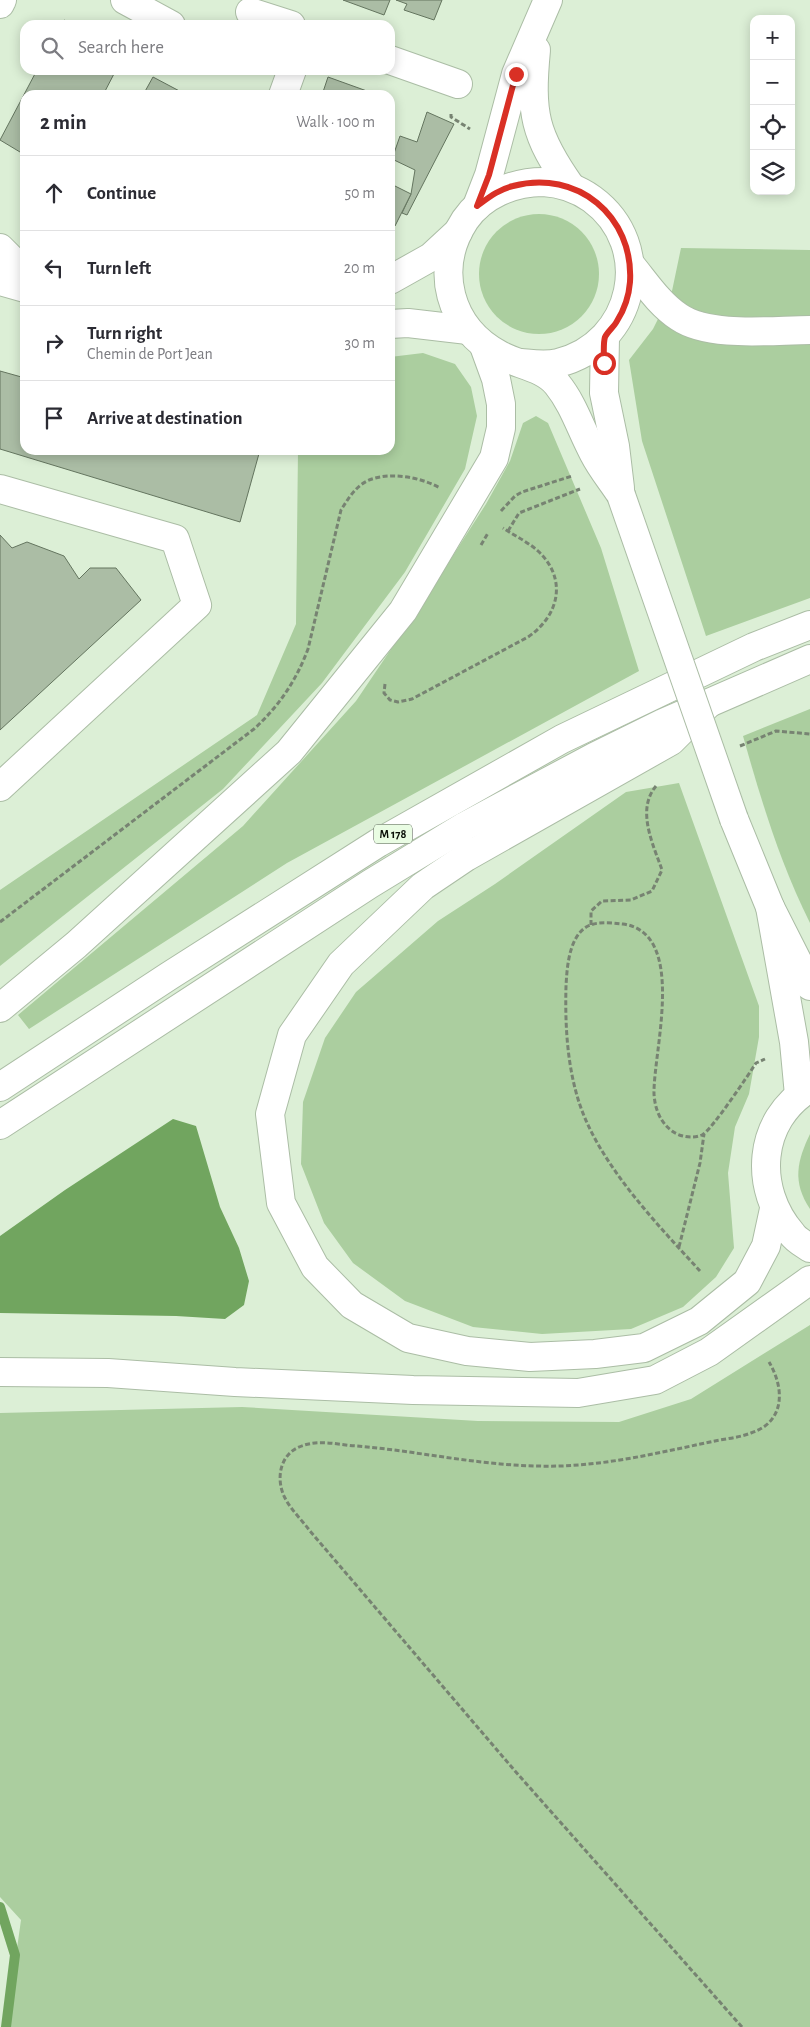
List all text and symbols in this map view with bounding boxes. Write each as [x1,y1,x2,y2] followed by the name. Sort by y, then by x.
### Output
[750,15,795,195] map controls
[750,15,795,60] button: +
[20,20,395,75] search box
[38,34,66,62] icon: search
[78,38,164,57] text: Search here
[750,60,795,105] button: −
[505,63,528,86] route end
[750,105,795,150] button: locate
[40,112,87,133] text: 2 min
[296,114,375,130] text: Walk · 100 m
[750,150,795,195] button: layers
[40,179,68,207] icon: ahead
[87,184,156,203] text: Continue
[344,185,375,201] text: 50 m
[40,254,68,282] icon: left
[87,259,151,278] text: Turn left
[344,260,375,276] text: 20 m
[87,324,162,343] text: Turn right
[40,329,68,357] icon: right
[345,335,375,351] text: 30 m
[87,346,213,362] text: Chemin de Port Jean
[593,352,616,375] route start
[40,404,68,432] icon: arrive
[87,409,243,428] text: Arrive at destination
[374,824,412,844] road number: M 178

